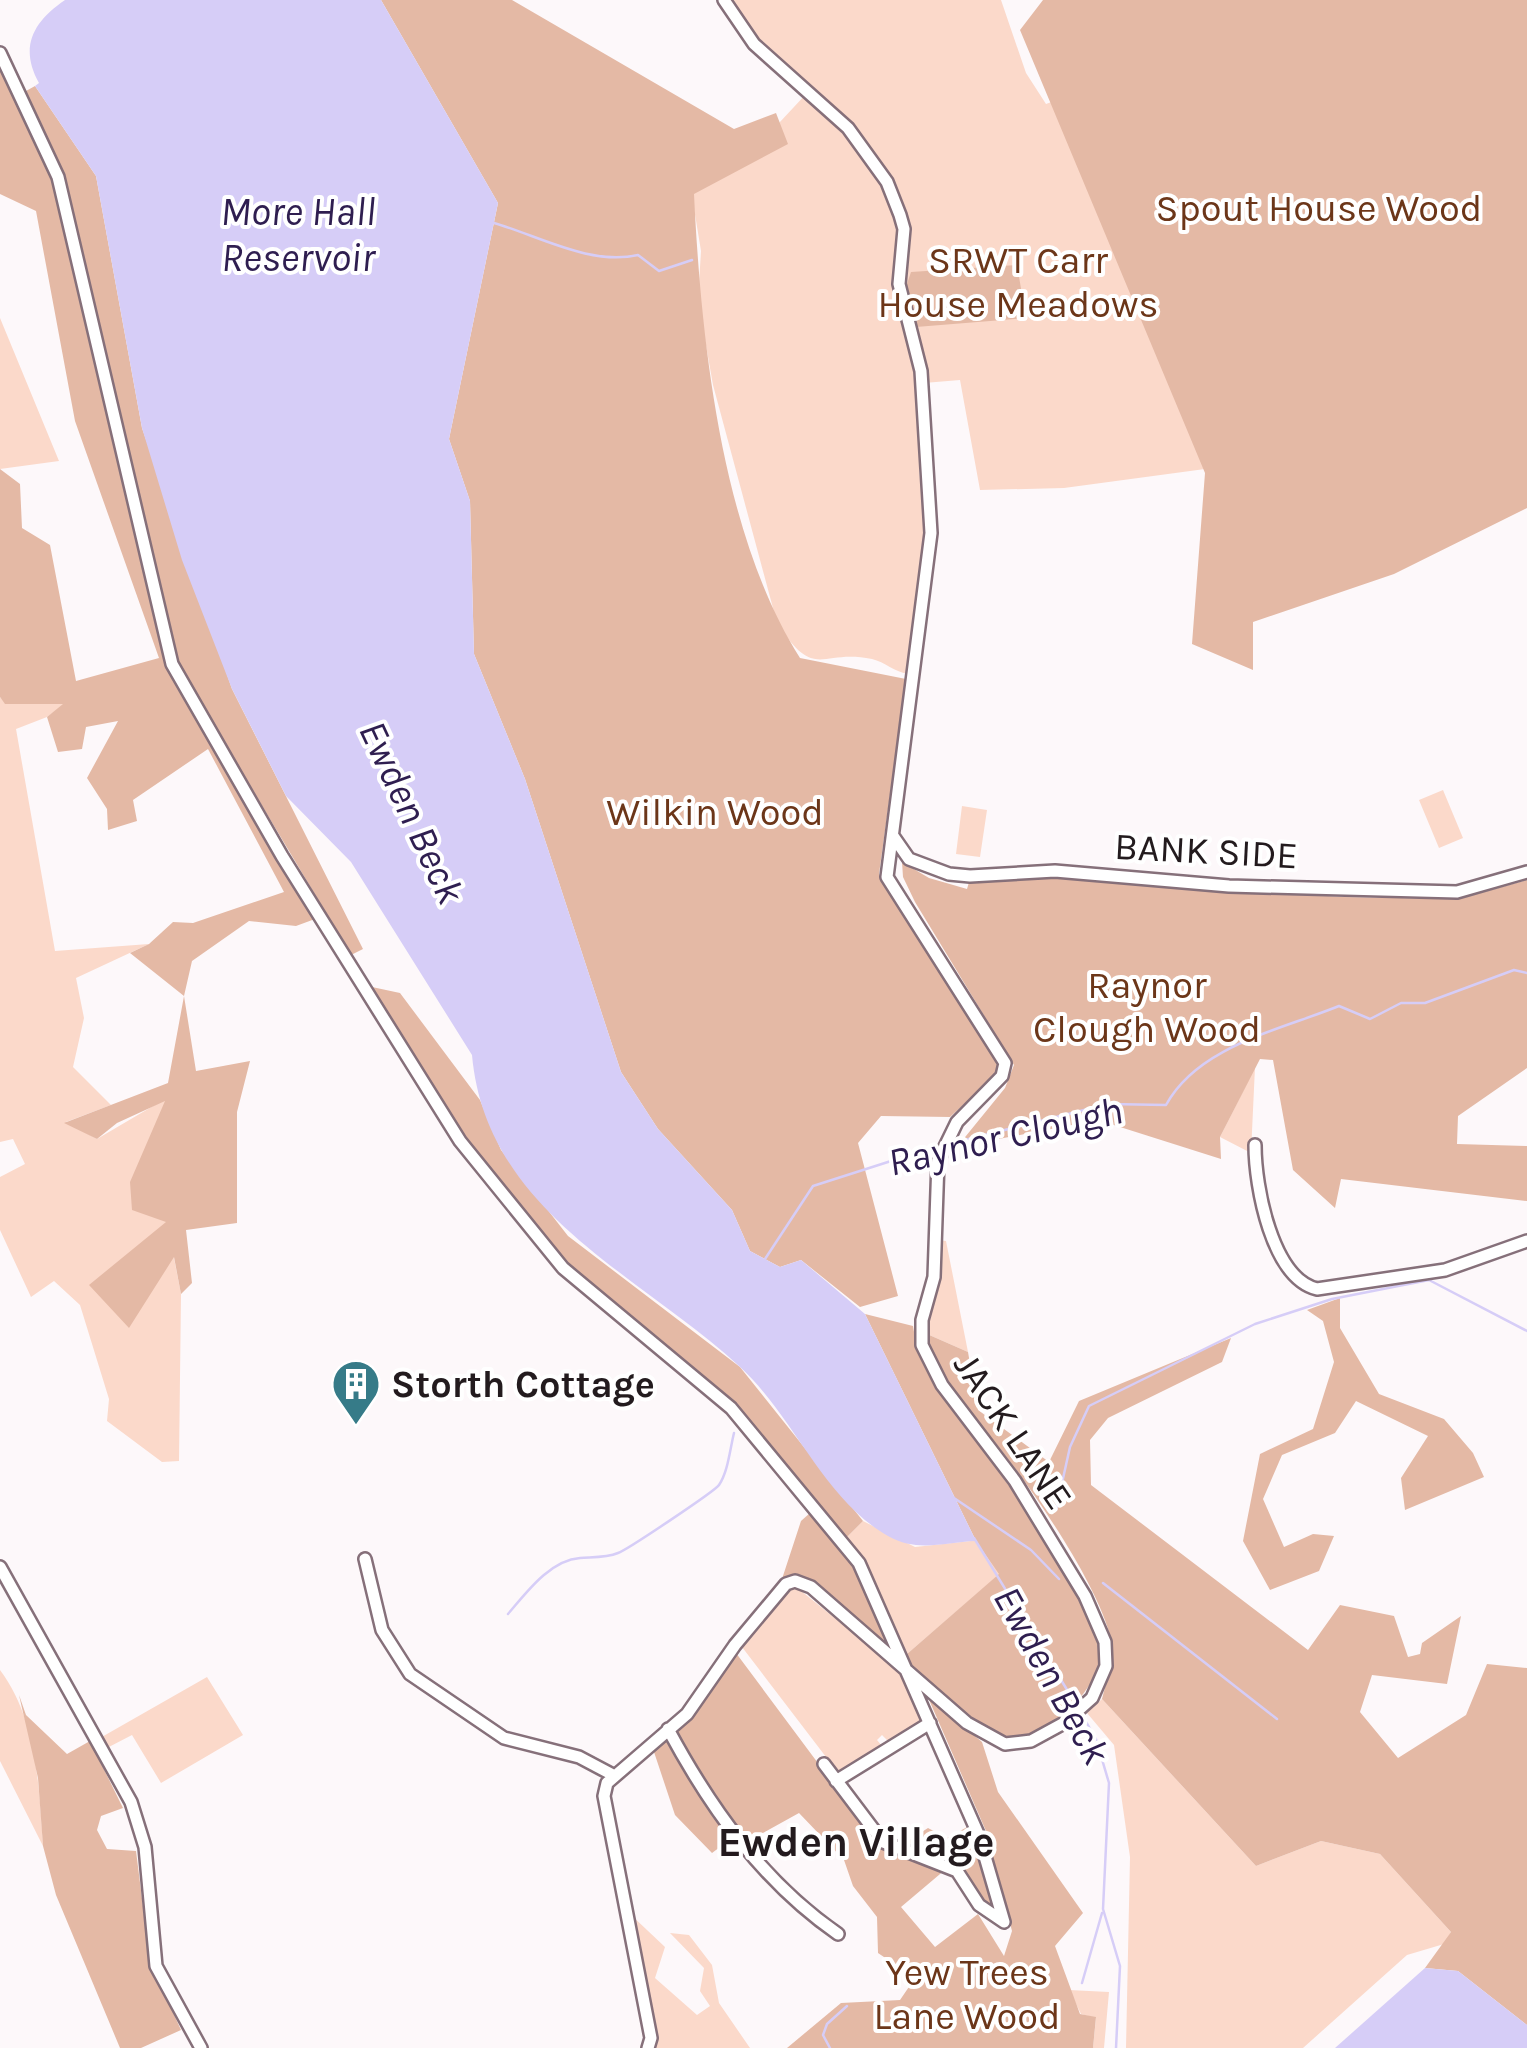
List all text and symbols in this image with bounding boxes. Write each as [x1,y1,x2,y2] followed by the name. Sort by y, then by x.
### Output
[1156,186,1482,231] park label: Spout House Wood
[220,188,376,281] water label: More Hall Reservoir
[877,238,1159,327] park label: SRWT Carr House Meadows
[349,713,475,911] water label: Ewden Beck
[606,790,824,835] park label: Wilkin Wood
[1113,824,1299,878] street label: BANK SIDE
[1033,963,1261,1052] park label: Raynor Clough Wood
[883,1086,1127,1186] water label: Raynor Clough
[944,1344,1082,1518] street label: JACK LANE
[330,1358,382,1426] building icon: Storth Cottage
[391,1362,655,1407] place label: Storth Cottage
[984,1578,1120,1773] water label: Ewden Beck
[717,1817,995,1867] district label: Ewden Village
[874,1950,1060,2039] park label: Yew Trees Lane Wood

